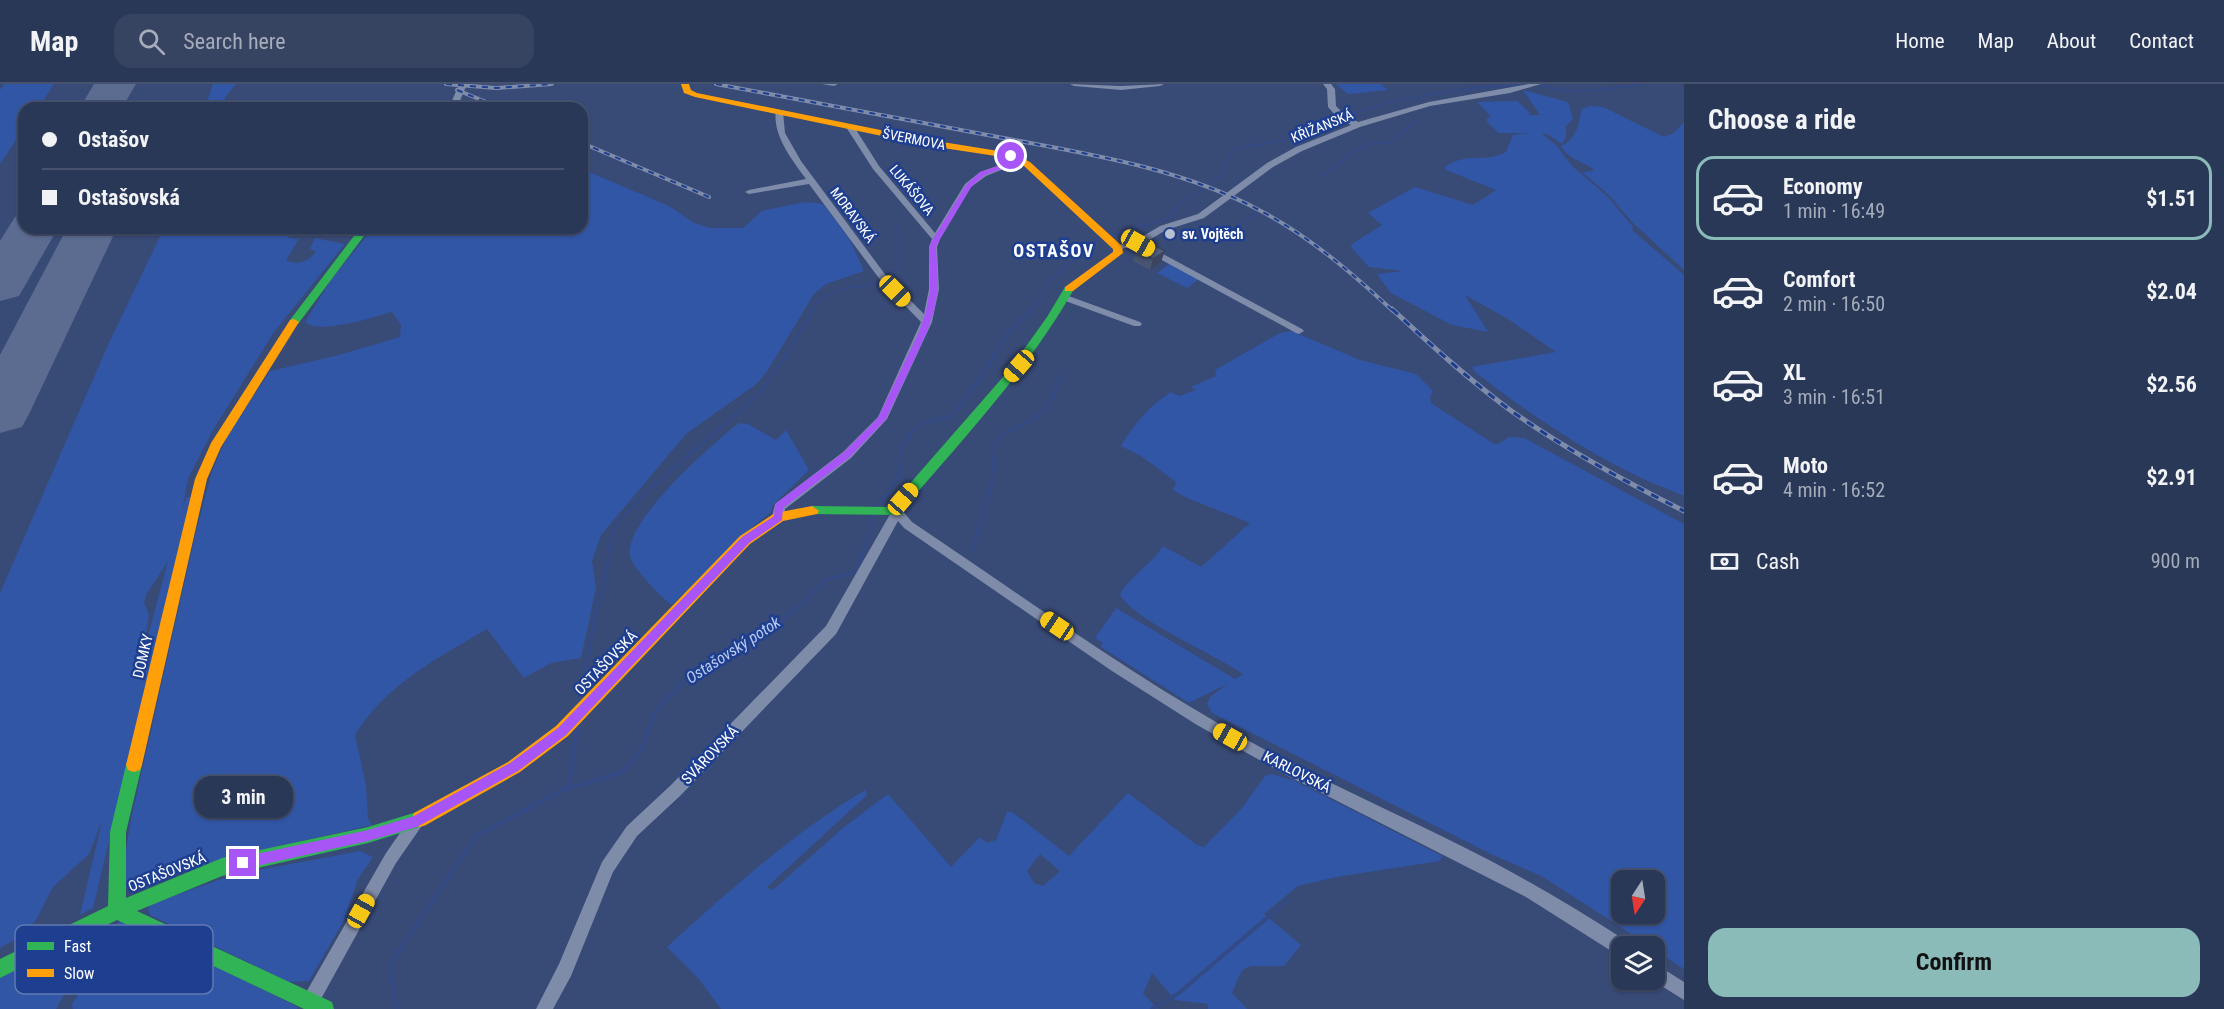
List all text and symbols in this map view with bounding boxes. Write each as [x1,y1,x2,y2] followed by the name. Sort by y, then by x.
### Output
[114,14,534,68] search box
[30,25,78,58] text: Map
[135,25,168,58] icon: search
[183,29,286,54] text: Search here
[1895,29,1945,53] text: Home
[1978,29,2014,53] text: Map
[2047,29,2096,53] text: About
[2129,29,2194,53] text: Contact
[1708,104,1856,136] text: Choose a ride
[1288,105,1355,146] street label: KŘIŽANSKÁ
[881,124,947,153] street label: ŠVERMOVA
[78,127,149,152] text: Ostašov
[997,142,1024,169] route start
[886,161,938,218] street label: LUKÁŠOVA
[1711,171,1765,225] icon: car
[1783,174,1863,199] text: Economy
[827,184,880,246] street label: MORAVSKÁ
[78,185,180,210] text: Ostašovská
[2146,186,2197,211] text: $1.51
[1783,199,1885,223] text: 1 min · 16:49
[1118,226,1158,260] car
[1182,226,1243,242] place label: sv. Vojtěch
[1163,227,1177,241] marker: sv. Vojtěch
[1013,240,1095,261] district label: OSTAŠOV
[1711,264,1765,318] icon: car
[1783,267,1856,292] text: Comfort
[876,272,914,310] car
[2146,279,2197,304] text: $2.04
[1783,292,1885,316] text: 2 min · 16:50
[1000,347,1038,385] car
[1711,357,1765,411] icon: car
[1783,360,1806,385] text: XL
[2146,372,2197,397] text: $2.56
[1783,385,1885,409] text: 3 min · 16:51
[1711,450,1765,504] icon: car
[1783,453,1828,478] text: Moto
[2146,465,2197,490] text: $2.91
[1783,478,1885,502] text: 4 min · 16:52
[884,480,922,518] car
[1708,545,1741,578] icon: cash
[1756,549,1800,574] text: Cash
[2151,549,2200,573] text: 900 m
[1037,608,1077,644] car
[682,612,785,688] water label: Ostašovský potok
[571,627,641,699] street label: OSTAŠOVSKÁ
[129,632,157,680] street label: DOMKY
[1210,720,1250,754] car
[678,722,742,788] street label: SVÁROVSKÁ
[1260,747,1334,797] street label: KARLOVSKÁ
[194,776,292,818] callout: 3 min
[221,785,266,809] text: 3 min
[125,848,209,896] street label: OSTAŠOVSKÁ
[229,849,256,876] route end
[1611,870,1665,924] north arrow
[1611,870,1665,990] map controls
[344,891,378,931] car
[15,925,213,994] legend
[1708,928,2200,997] button: Confirm
[1611,936,1665,990] button: layers
[64,937,91,956] text: Fast
[64,964,94,983] text: Slow

